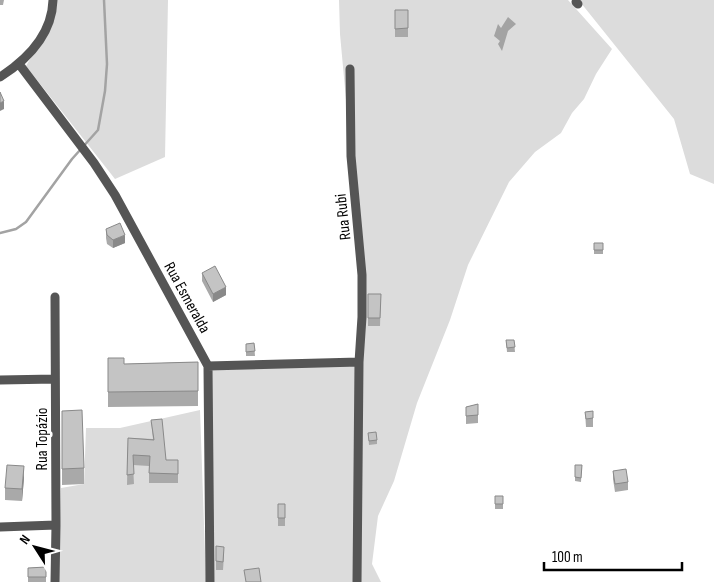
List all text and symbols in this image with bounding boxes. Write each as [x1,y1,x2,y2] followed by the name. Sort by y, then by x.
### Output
[332,193,355,241] street label: Rua Rubi
[159,259,214,337] street label: Rua Esmeralda
[33,408,52,471] street label: Rua Topázio
[10,522,60,572] north arrow
[16,532,34,548] text: N
[544,540,682,572] scale bar
[552,548,583,567] text: 100 m

